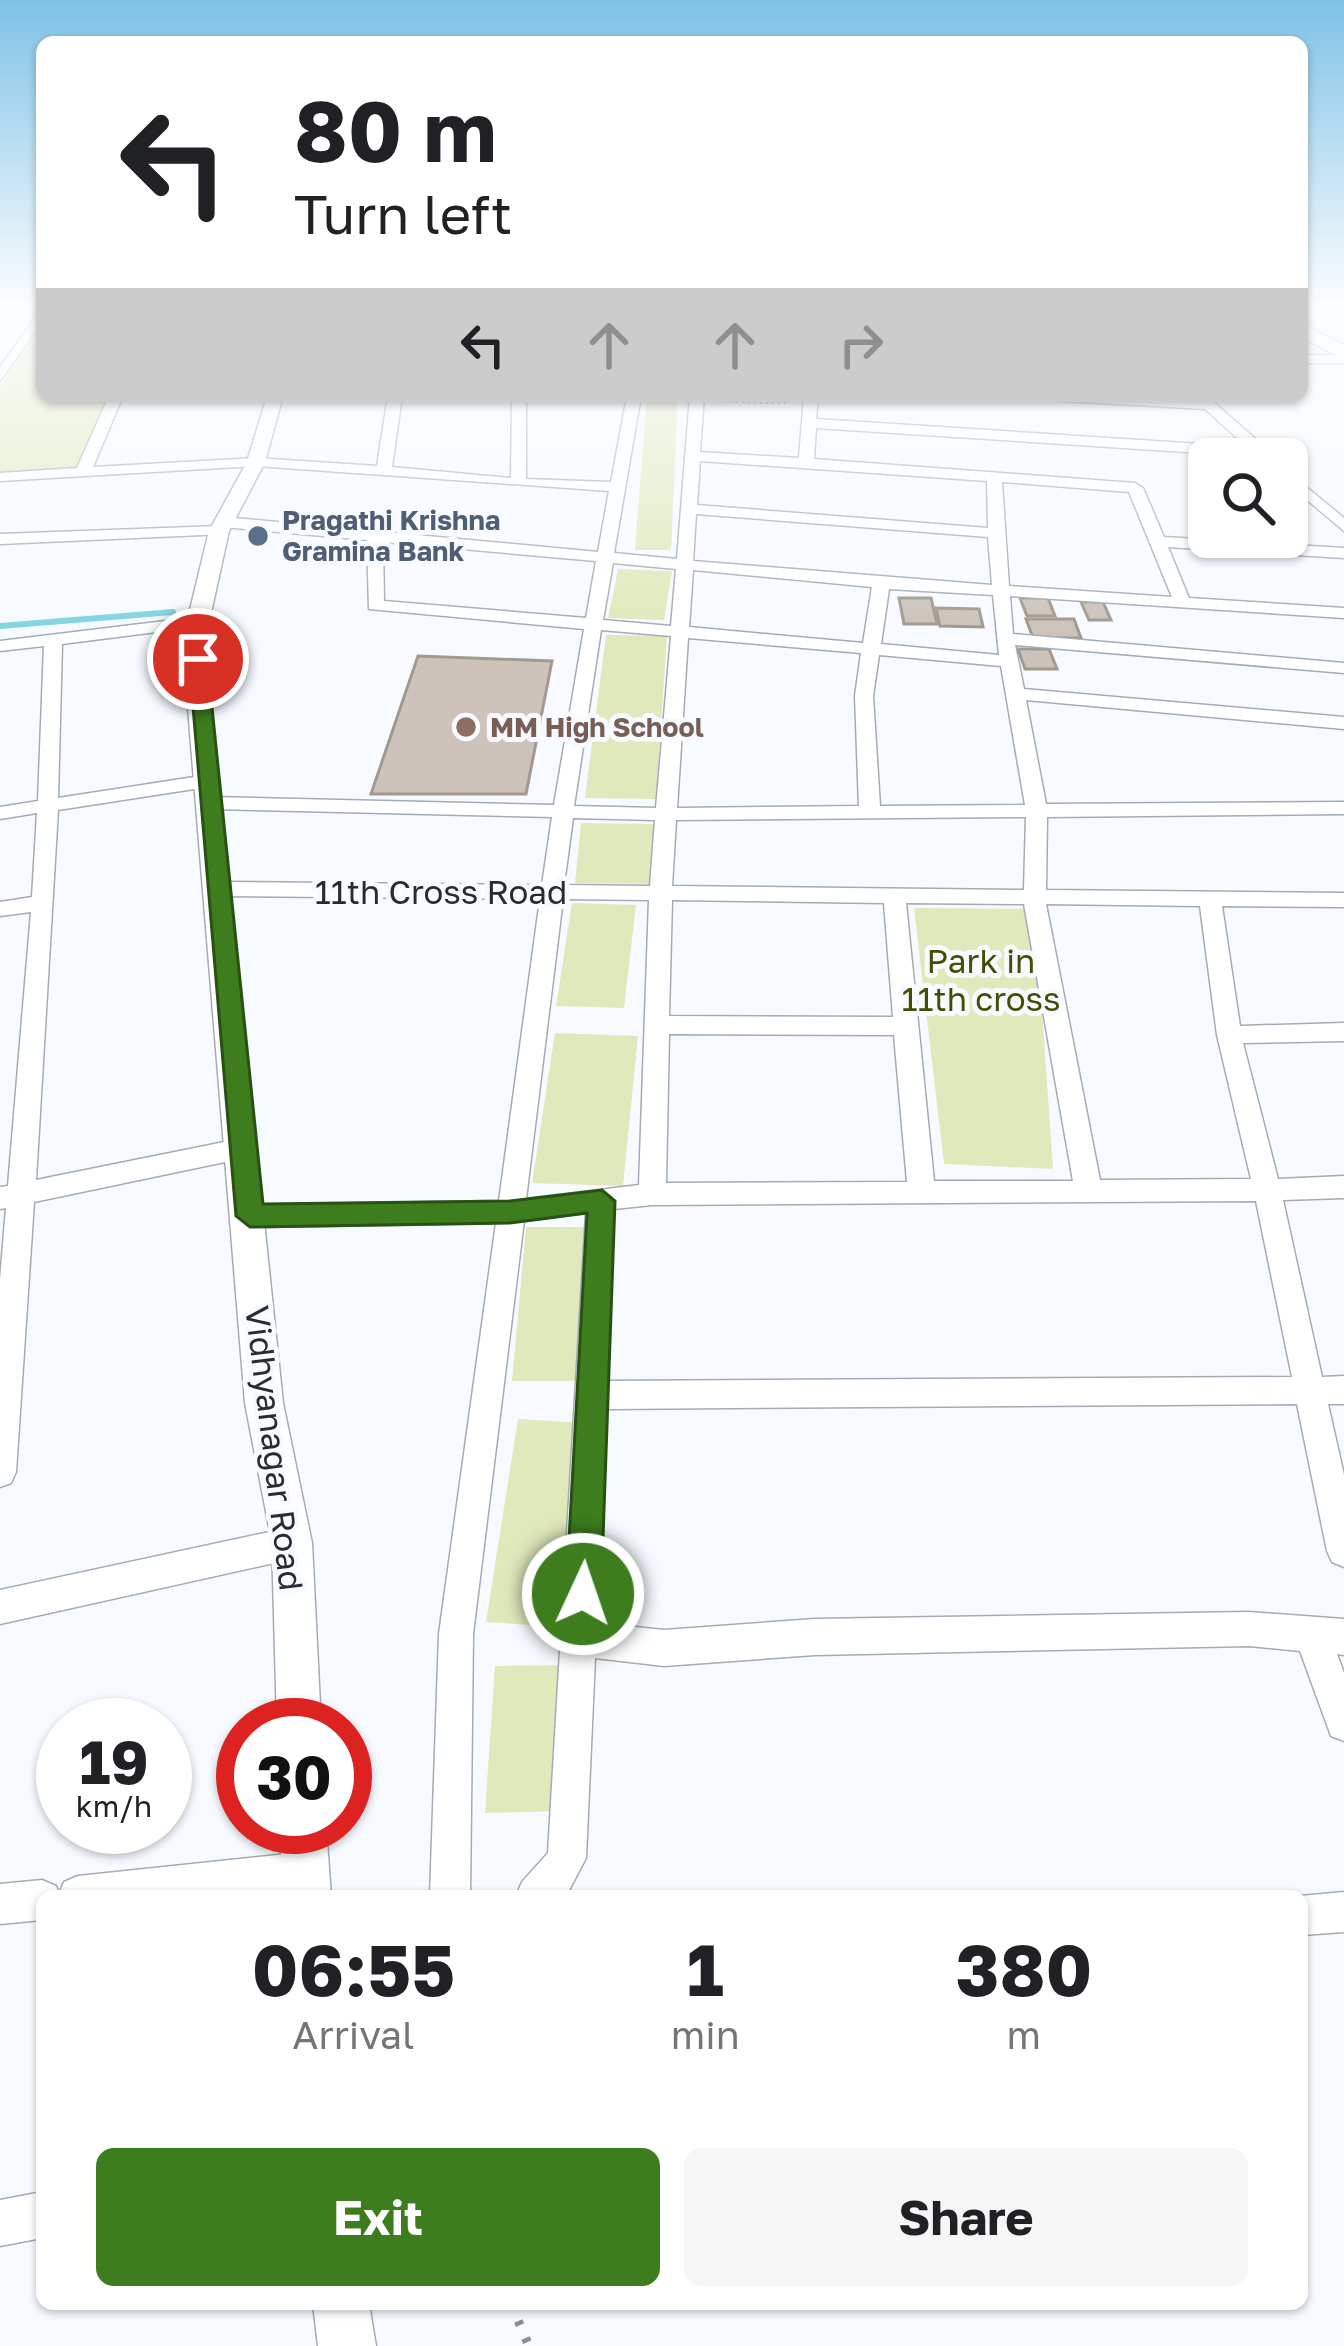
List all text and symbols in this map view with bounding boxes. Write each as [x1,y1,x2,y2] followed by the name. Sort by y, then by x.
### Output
[294,80,497,180] text: 80 m
[96,84,252,240] icon: left
[294,181,512,246] text: Turn left
[450,312,516,378] icon: left
[576,312,642,378] icon: ahead
[702,312,768,378] icon: ahead
[828,312,894,378] icon: right
[1188,438,1308,558] map controls
[1188,438,1308,558] button: search
[282,504,500,567] place label: Pragathi Krishna Gramina Bank
[245,523,271,549] marker: Pragathi Krishna Gramina Bank
[147,608,249,710] pin
[165,626,231,692] icon: arrive
[490,711,704,743] place label: MM High School
[453,714,479,740] marker: MM High School
[315,872,567,911] street label: 11th Cross Road
[901,941,1061,1018] park label: Park in 11th cross
[238,1303,312,1593] street label: Vidhyanagar Road
[520,1531,646,1657] position arrow
[216,1698,372,1854] speed limit sign: 30
[79,1725,148,1797] text: 19
[76,1788,152,1824] text: km/h
[252,1925,455,2012] text: 06:55
[687,1925,724,2012] text: 1
[955,1925,1092,2012] text: 380
[292,2011,415,2058] text: Arrival
[671,2011,740,2058] text: min
[1007,2011,1041,2058] text: m
[96,2148,660,2286] button: Exit
[684,2148,1248,2286] button: Share

